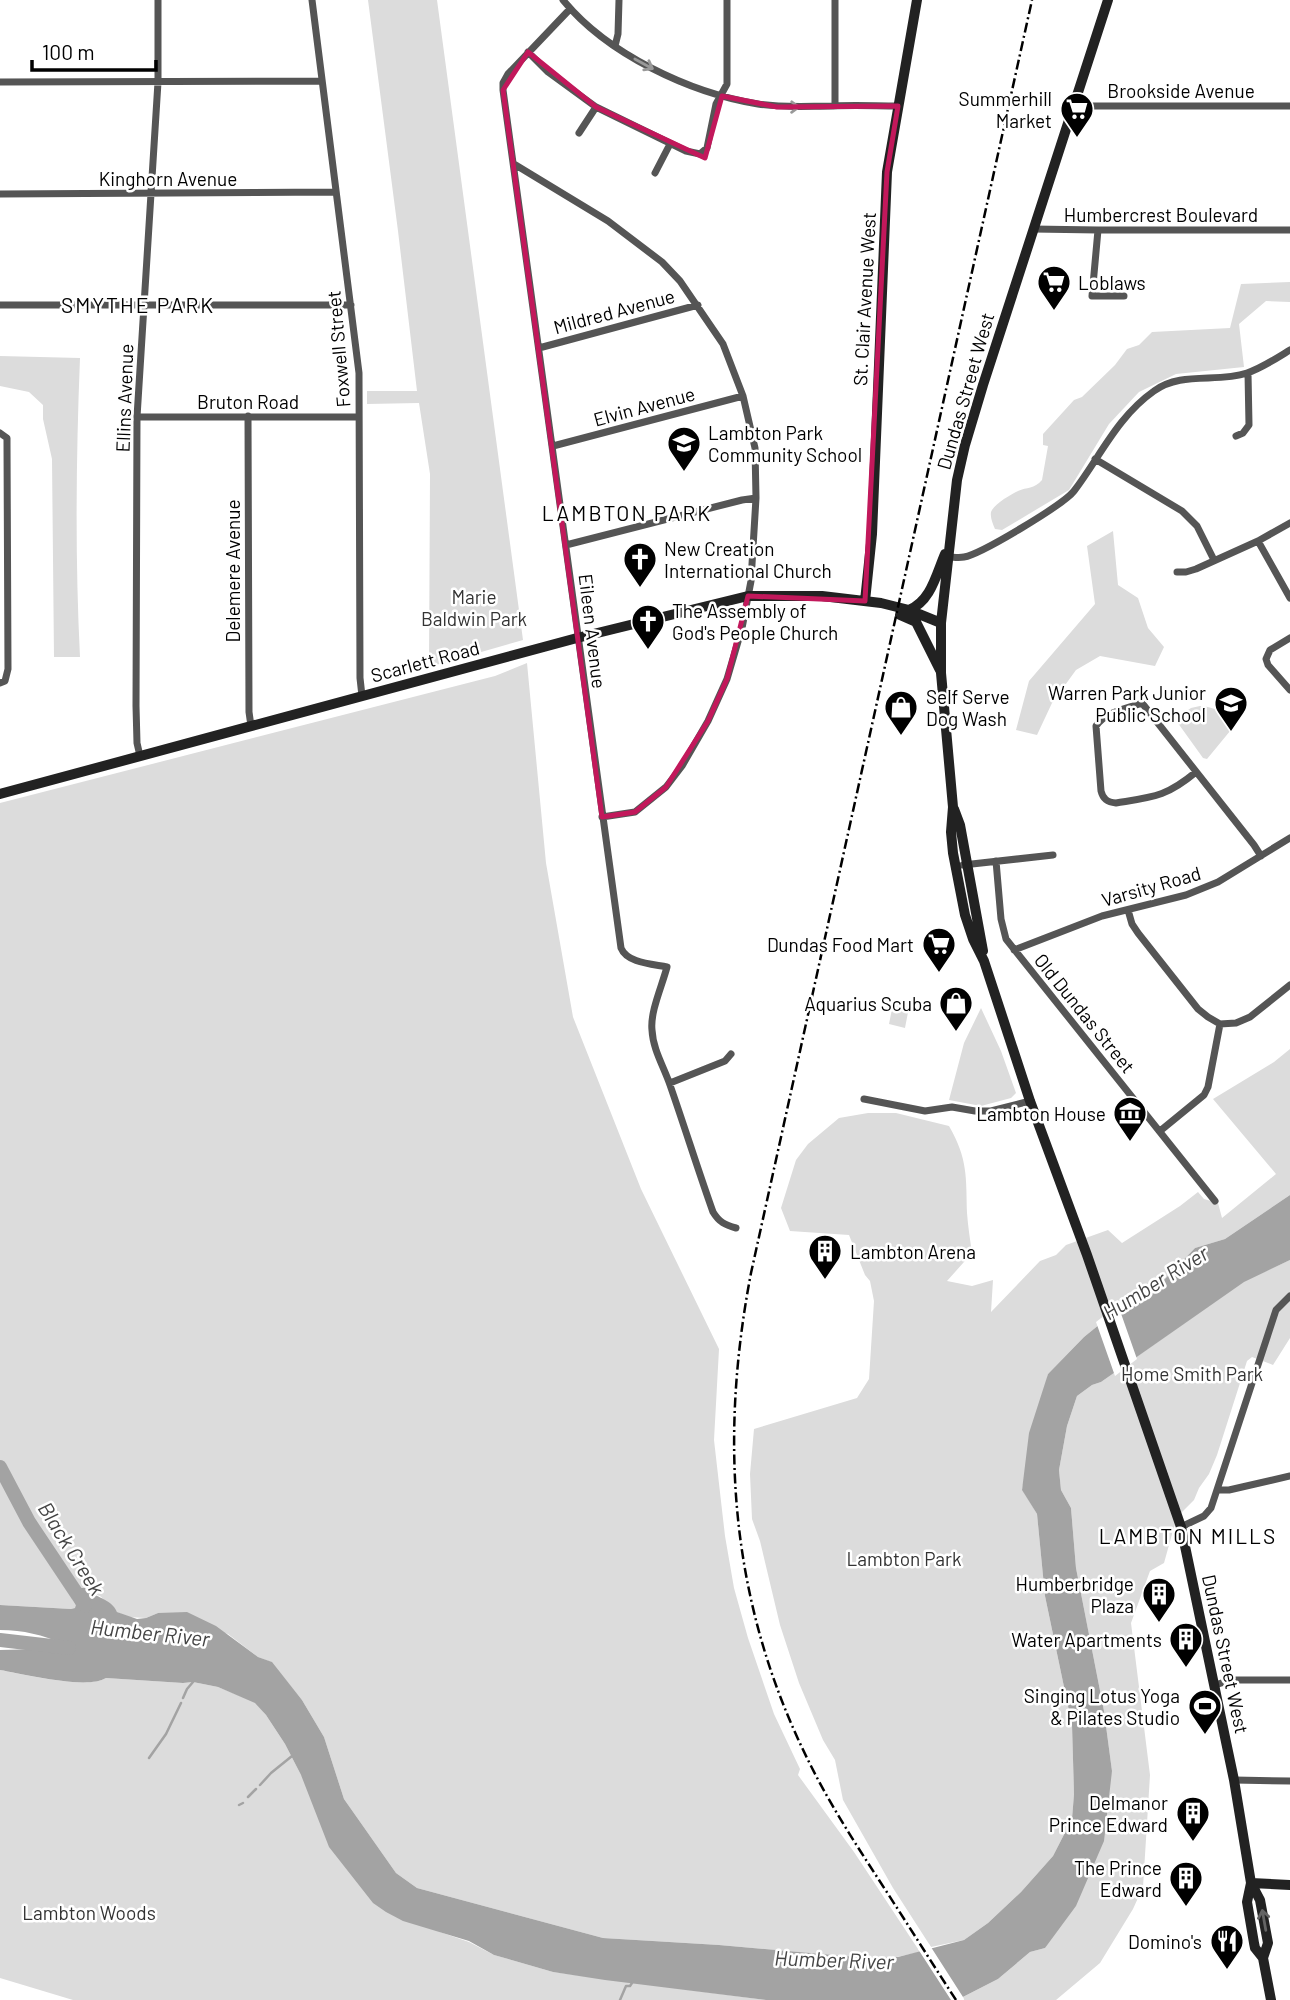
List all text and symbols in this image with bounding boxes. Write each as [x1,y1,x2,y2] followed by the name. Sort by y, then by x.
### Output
[32,28,156,72] scale bar
[42,39,95,64] text: 100 m
[634,57,654,71] one-way arrow
[1107,79,1255,102] street label: Brookside Avenue
[959,87,1052,132] place label: Summerhill Market
[1058,90,1096,139] supermarket icon: Summerhill Market
[777,100,800,113] one-way arrow
[99,167,237,190] street label: Kinghorn Avenue
[1064,203,1258,226] street label: Humbercrest Boulevard
[848,211,880,387] street label: St. Clair Avenue West
[1035,263,1073,312] supermarket icon: Loblaws
[1078,271,1146,294] place label: Loblaws
[551,284,677,338] street label: Mildred Avenue
[321,290,355,408] street label: Foxwell Street
[61,292,215,317] district label: SMYTHE PARK
[932,310,998,472] street label: Dundas Street West
[111,343,137,453] street label: Ellins Avenue
[591,381,697,431] street label: Elvin Avenue
[197,390,299,413] street label: Bruton Road
[708,421,862,466] place label: Lambton Park Community School
[665,424,703,473] school or university icon: Lambton Park Community School
[221,499,244,643] street label: Delemere Avenue
[542,500,712,525] district label: LAMBTON PARK
[664,537,832,582] place label: New Creation International Church
[621,540,659,589] church icon: New Creation International Church
[575,572,611,690] street label: Eileen Avenue
[421,585,527,630] park label: Marie Baldwin Park
[672,599,838,644] place label: The Assembly of God's People Church
[629,602,667,651] church icon: The Assembly of God's People Church
[368,635,482,687] street label: Scarlett Road
[1048,681,1206,726] place label: Warren Park Junior Public School
[1212,684,1250,733] school or university icon: Warren Park Junior Public School
[926,685,1010,730] place label: Self Serve Dog Wash
[882,688,920,737] shop icon: Self Serve Dog Wash
[1099,861,1203,911] street label: Varsity Road
[920,925,958,974] supermarket icon: Dundas Food Mart
[767,933,914,956] place label: Dundas Food Mart
[1030,949,1140,1077] street label: Old Dundas Street
[937,984,975,1033] shop icon: Aquarius Scuba
[804,992,932,1015] place label: Aquarius Scuba
[1111,1094,1149,1143] museum icon: Lambton House
[976,1102,1106,1125] place label: Lambton House
[806,1232,844,1281] building icon: Lambton Arena
[1098,1239,1213,1324] water label: Humber River
[850,1240,976,1263] place label: Lambton Arena
[1121,1362,1263,1385] park label: Home Smith Park
[34,1497,111,1600] water label: Black Creek
[1099,1523,1277,1548] district label: LAMBTON MILLS
[847,1547,961,1570] park label: Lambton Park
[1016,1572,1134,1617] place label: Humberbridge Plaza
[1198,1572,1254,1736] street label: Dundas Street West
[1140,1575,1178,1624] building icon: Humberbridge Plaza
[89,1613,211,1651] water label: Humber River
[1167,1620,1205,1669] building icon: Water Apartments
[1011,1628,1162,1651] place label: Water Apartments
[1024,1684,1180,1729] place label: Singing Lotus Yoga & Pilates Studio
[1186,1687,1224,1736] sports icon: Singing Lotus Yoga & Pilates Studio
[1049,1791,1168,1836] place label: Delmanor Prince Edward
[1174,1794,1212,1843] building icon: Delmanor Prince Edward
[1074,1856,1162,1901] place label: The Prince Edward
[1167,1859,1205,1908] building icon: The Prince Edward
[22,1901,156,1924] park label: Lambton Woods
[1257,1909,1270,1932] one-way arrow
[1208,1922,1246,1971] restaurant icon: Domino's
[1128,1930,1202,1953] place label: Domino's
[774,1944,895,1974] water label: Humber River

